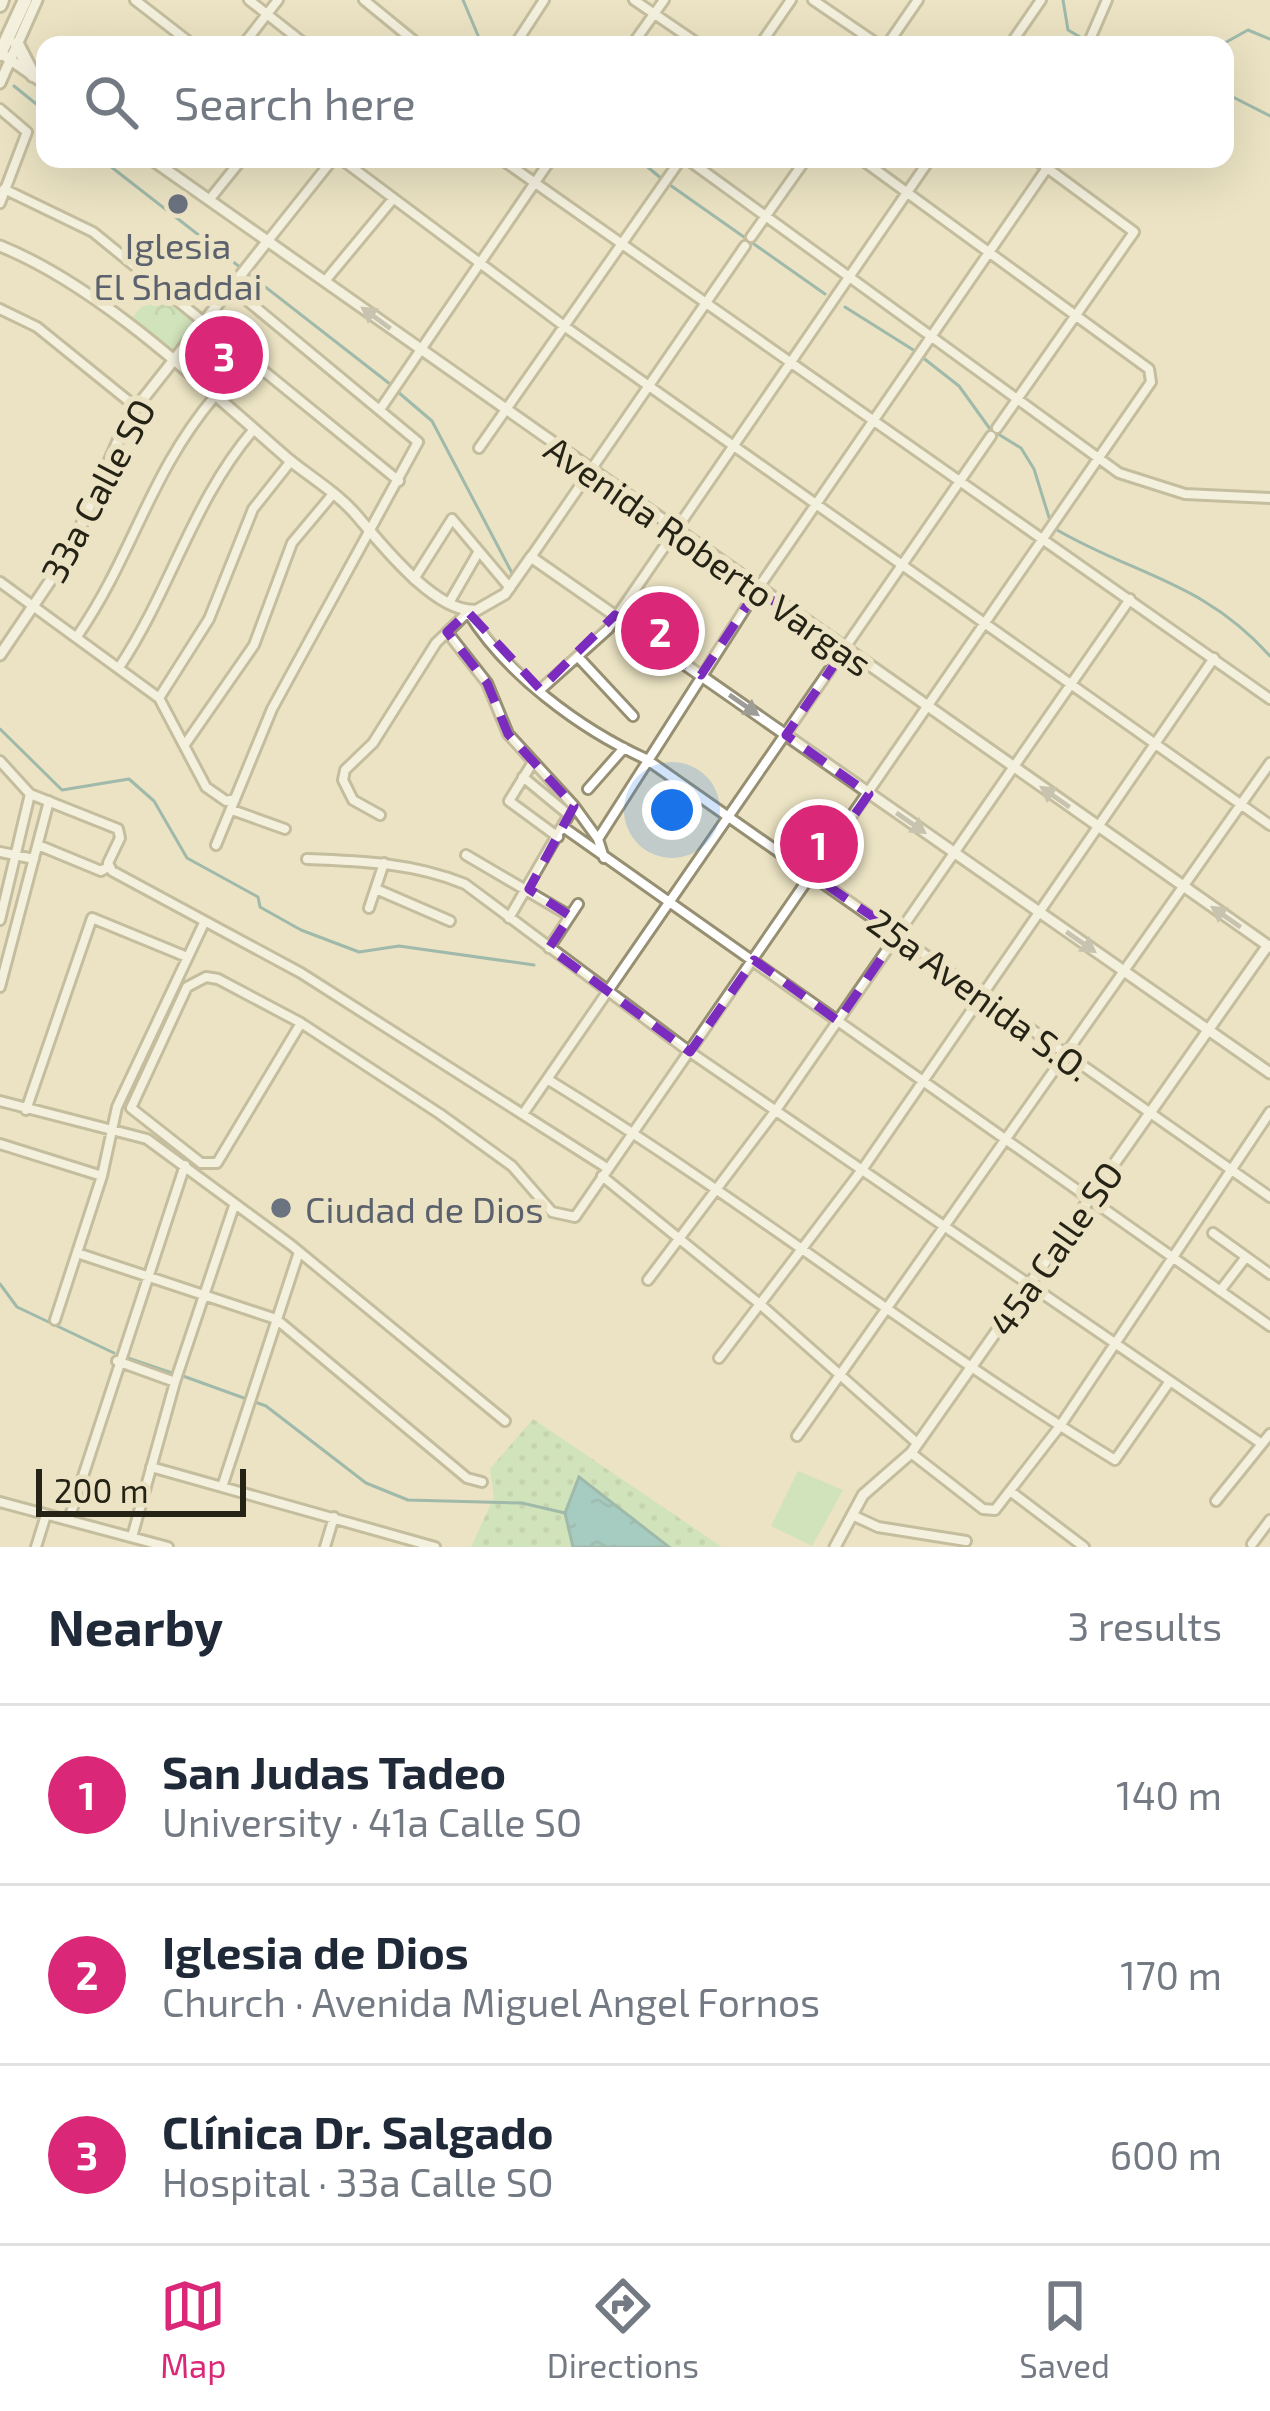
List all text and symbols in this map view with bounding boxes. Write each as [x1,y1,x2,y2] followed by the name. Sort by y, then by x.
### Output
[36,36,1234,168] search box
[78,69,144,135] icon: search
[174,75,416,129] text: Search here
[165,191,191,217] marker: Iglesia El Shaddai
[94,223,262,307] place label: Iglesia El Shaddai
[360,306,392,330] one-way arrow
[185,310,263,400] pin: 3
[31,391,163,589] street label: 33a Calle SO
[537,426,881,684] street label: Avenida Roberto Vargas
[621,586,699,676] pin: 2
[727,693,760,716] one-way arrow
[642,780,702,840] your location
[1039,786,1072,809] one-way arrow
[780,799,858,889] pin: 1
[895,812,928,834] one-way arrow
[860,899,1100,1089] street label: 25a Avenida S.O.
[1210,905,1242,929] one-way arrow
[1065,930,1097,953] one-way arrow
[979,1153,1131,1343] street label: 45a Calle SO
[305,1187,544,1230] place label: Ciudad de Dios
[268,1195,294,1221] marker: Ciudad de Dios
[36,1463,246,1516] scale bar
[54,1470,149,1510] text: 200 m
[48,1595,223,1656] text: Nearby
[1068,1602,1222,1649] text: 3 results
[162,1744,506,1798] text: San Judas Tadeo
[79,1771,95,1818] text: 1
[1116,1771,1222,1818] text: 140 m
[162,1798,582,1845] text: University · 41a Calle SO
[162,1924,469,1978] text: Iglesia de Dios
[76,1951,98,1998] text: 2
[1120,1951,1222,1998] text: 170 m
[162,1978,820,2025] text: Church · Avenida Miguel Angel Fornos
[162,2104,554,2158] text: Clínica Dr. Salgado
[76,2131,98,2178] text: 3
[1110,2131,1222,2178] text: 600 m
[162,2158,554,2205] text: Hospital · 33a Calle SO
[160,2273,226,2385] tab: Map
[547,2273,699,2385] tab: Directions
[1019,2273,1110,2385] tab: Saved

